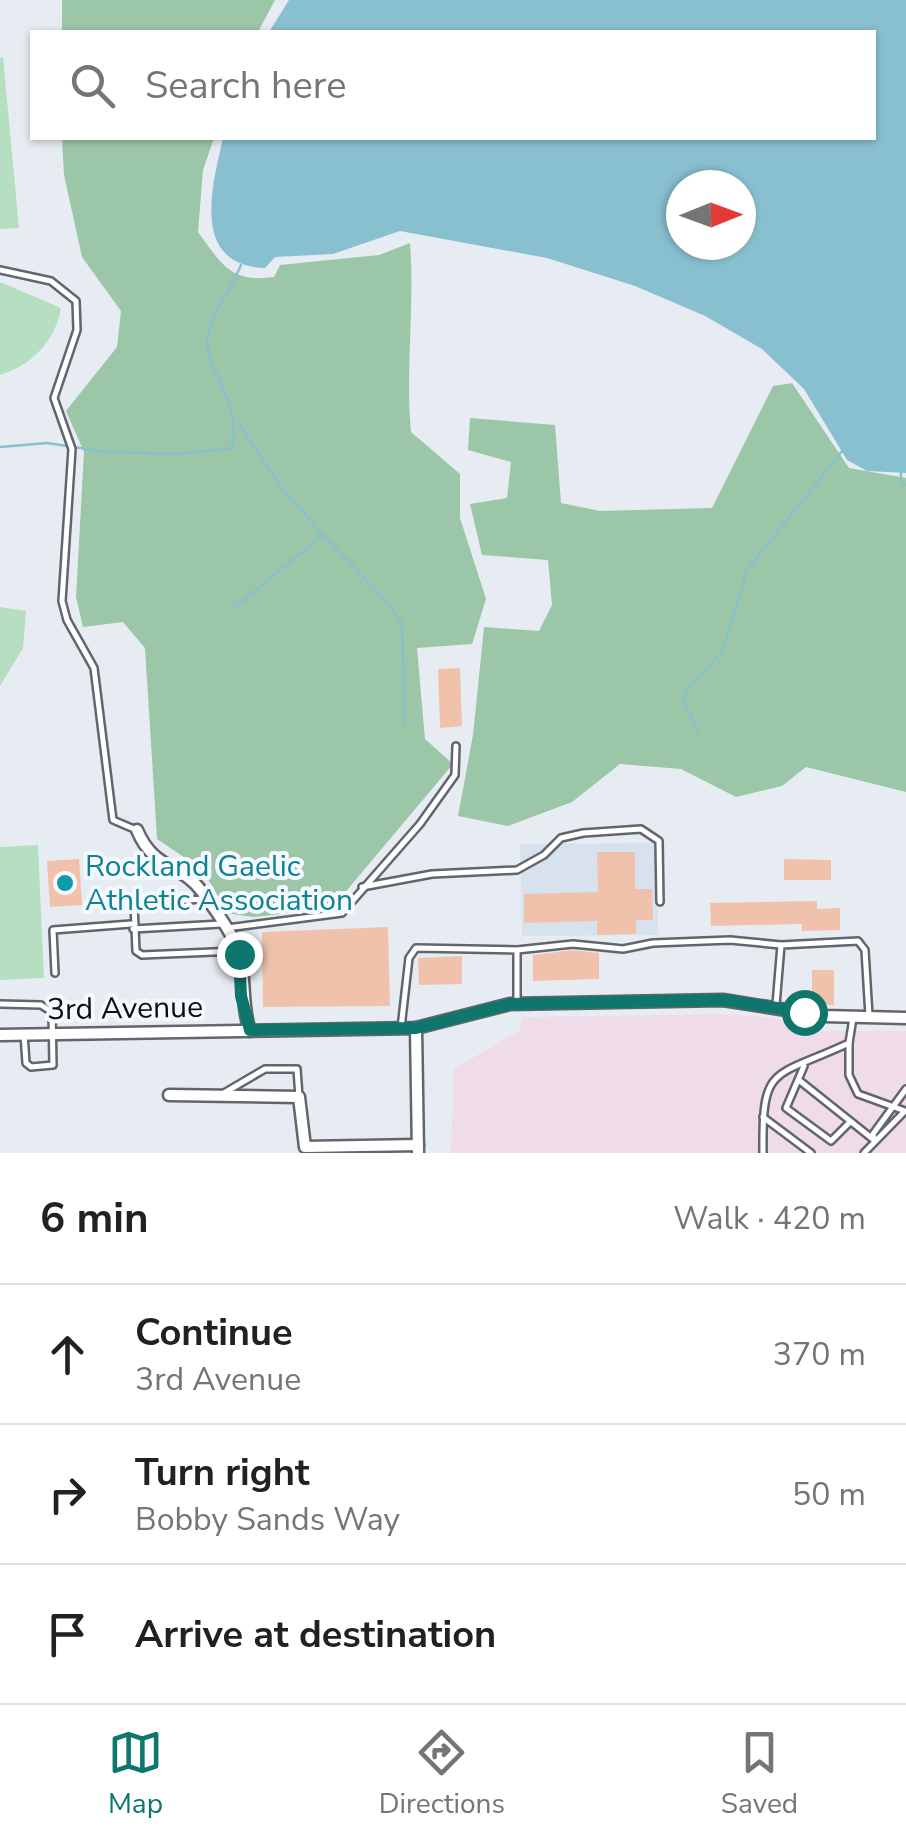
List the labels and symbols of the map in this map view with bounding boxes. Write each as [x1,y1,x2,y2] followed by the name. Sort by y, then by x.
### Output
[666,170,756,260] north arrow
[85,846,353,921] place label: Rockland Gaelic Athletic Association
[54,872,76,894] marker: Rockland Gaelic Athletic Association
[217,932,263,978] route end
[47,987,203,1030] street label: 3rd Avenue
[782,990,828,1036] route start

